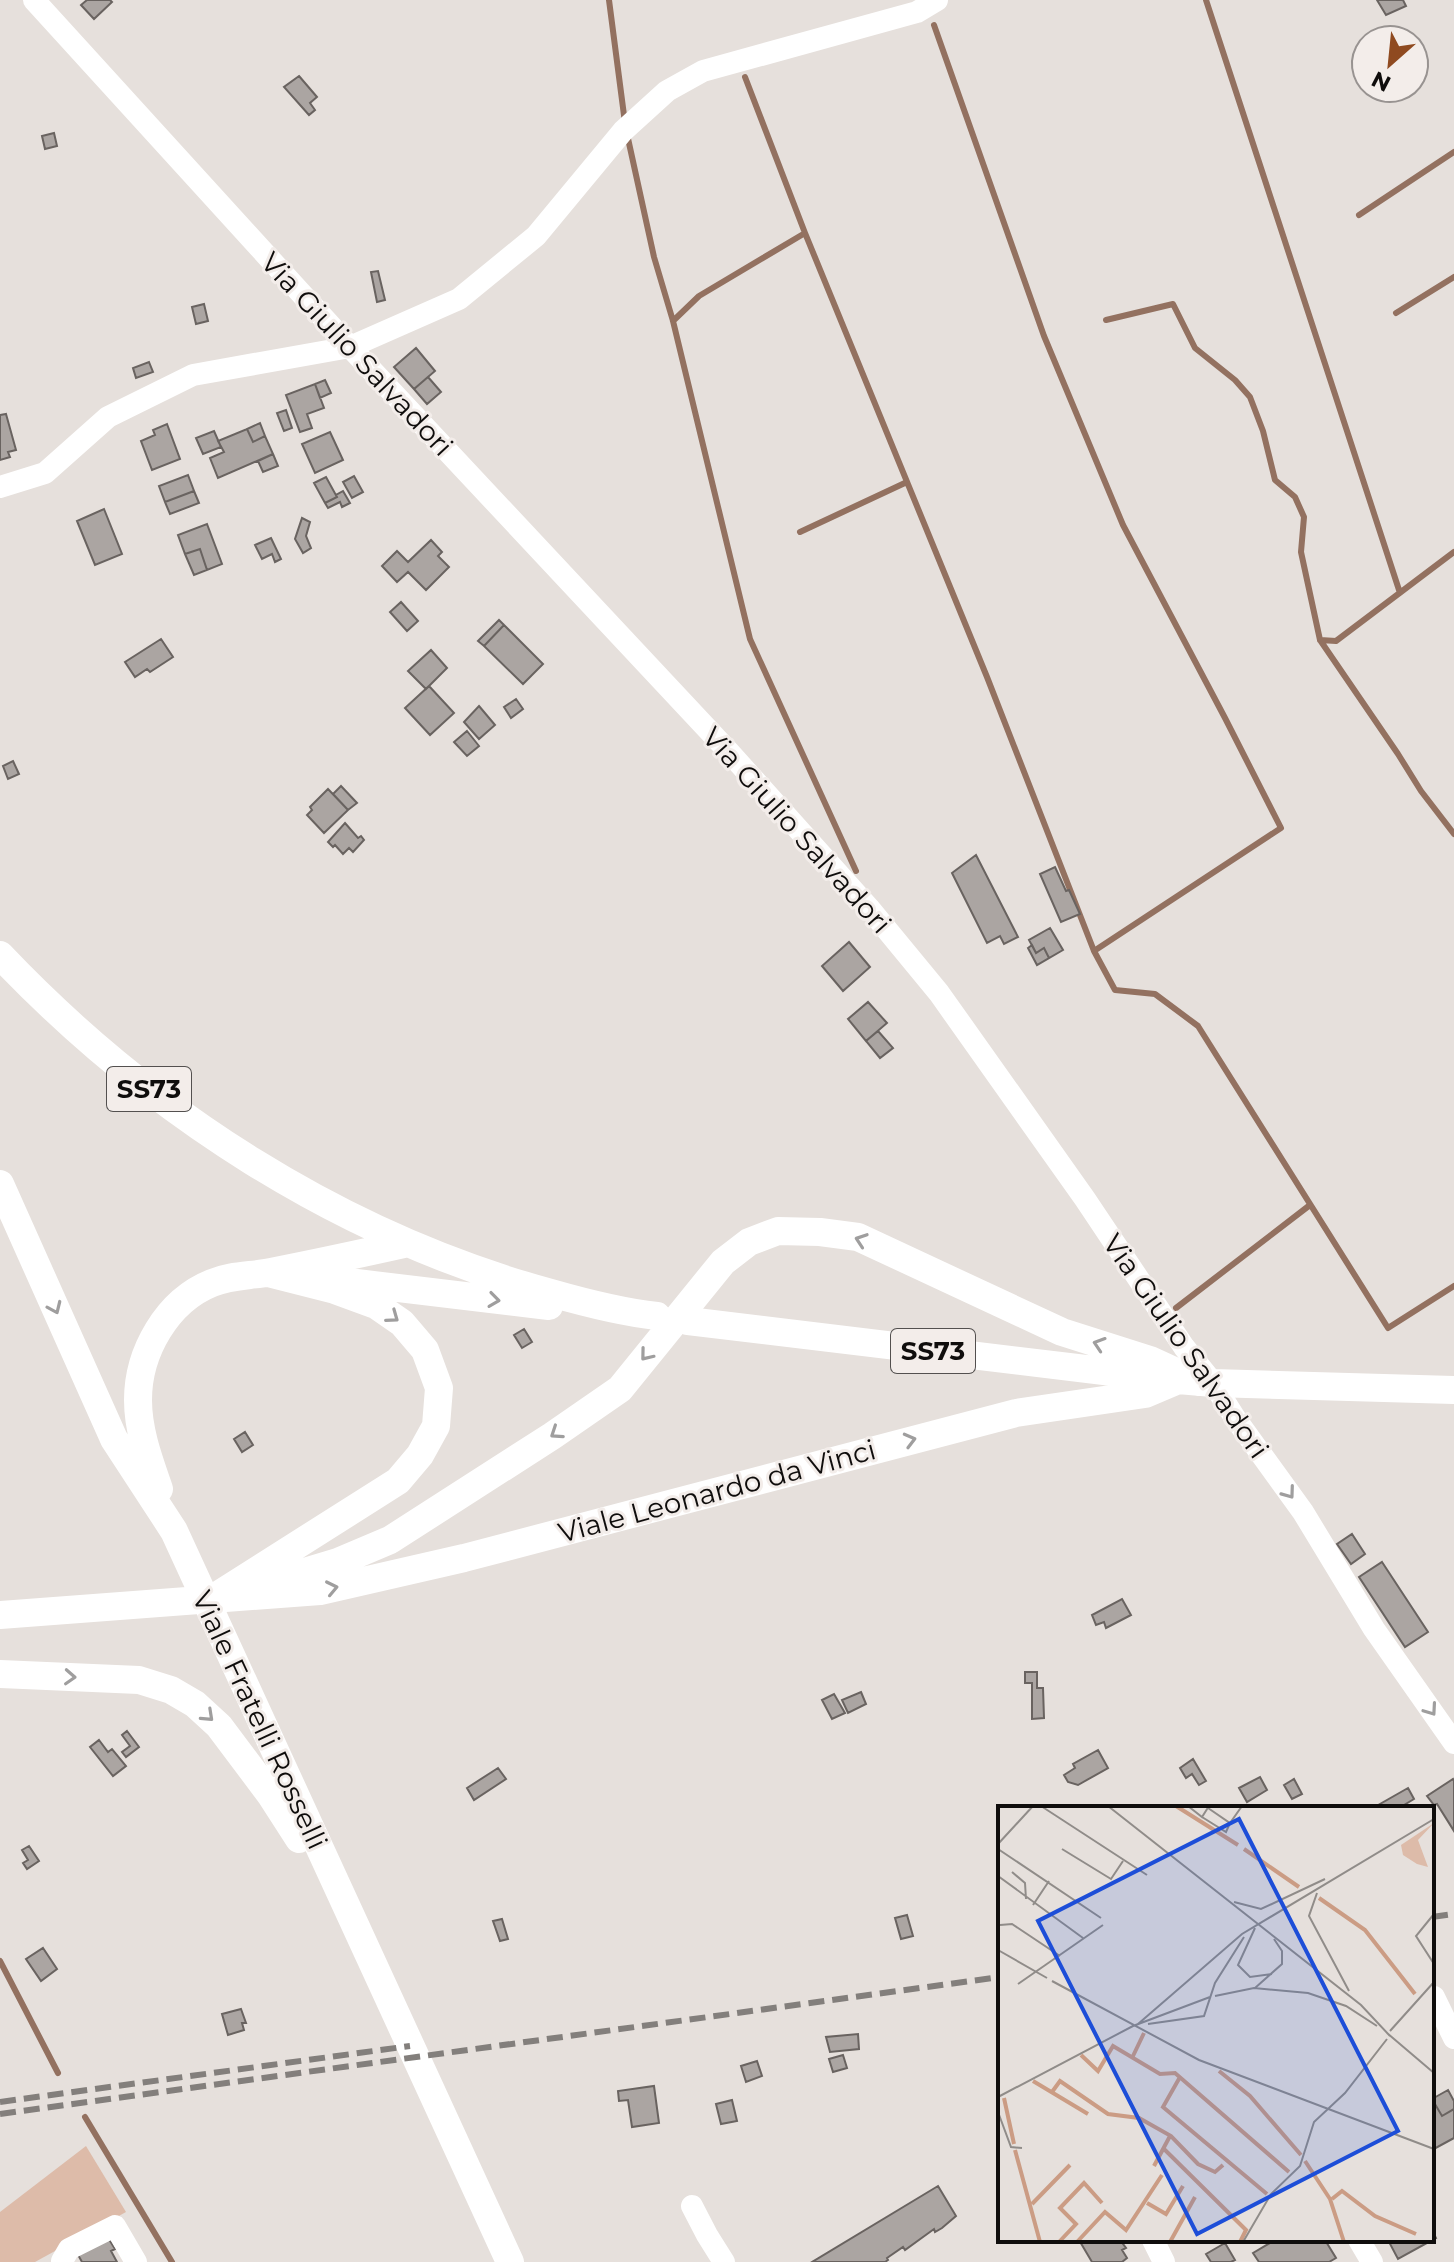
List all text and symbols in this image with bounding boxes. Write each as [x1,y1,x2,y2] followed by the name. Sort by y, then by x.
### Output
[1350,24,1430,104] north arrow
[1367,65,1395,97] text: N
[254,245,460,463] street label: Via Giulio Salvadori
[695,720,899,940] street label: Via Giulio Salvadori
[107,1067,191,1111] road number: SS73
[1096,1227,1276,1465] street label: Via Giulio Salvadori
[855,1233,869,1249] one-way arrow
[487,1291,500,1308] one-way arrow
[46,1300,62,1315] one-way arrow
[384,1308,398,1322] one-way arrow
[891,1329,975,1373] road number: SS73
[1093,1337,1107,1353] one-way arrow
[641,1346,656,1360] one-way arrow
[550,1423,564,1438] one-way arrow
[555,1432,879,1550] street label: Viale Leonardo da Vinci
[902,1433,916,1450] one-way arrow
[1279,1484,1294,1499] one-way arrow
[325,1580,339,1597] one-way arrow
[185,1585,335,1855] street label: Viale Fratelli Rosselli
[64,1668,77,1685] one-way arrow
[1421,1702,1436,1716] one-way arrow
[199,1706,213,1721] one-way arrow
[998,1806,1434,2242] inset map

